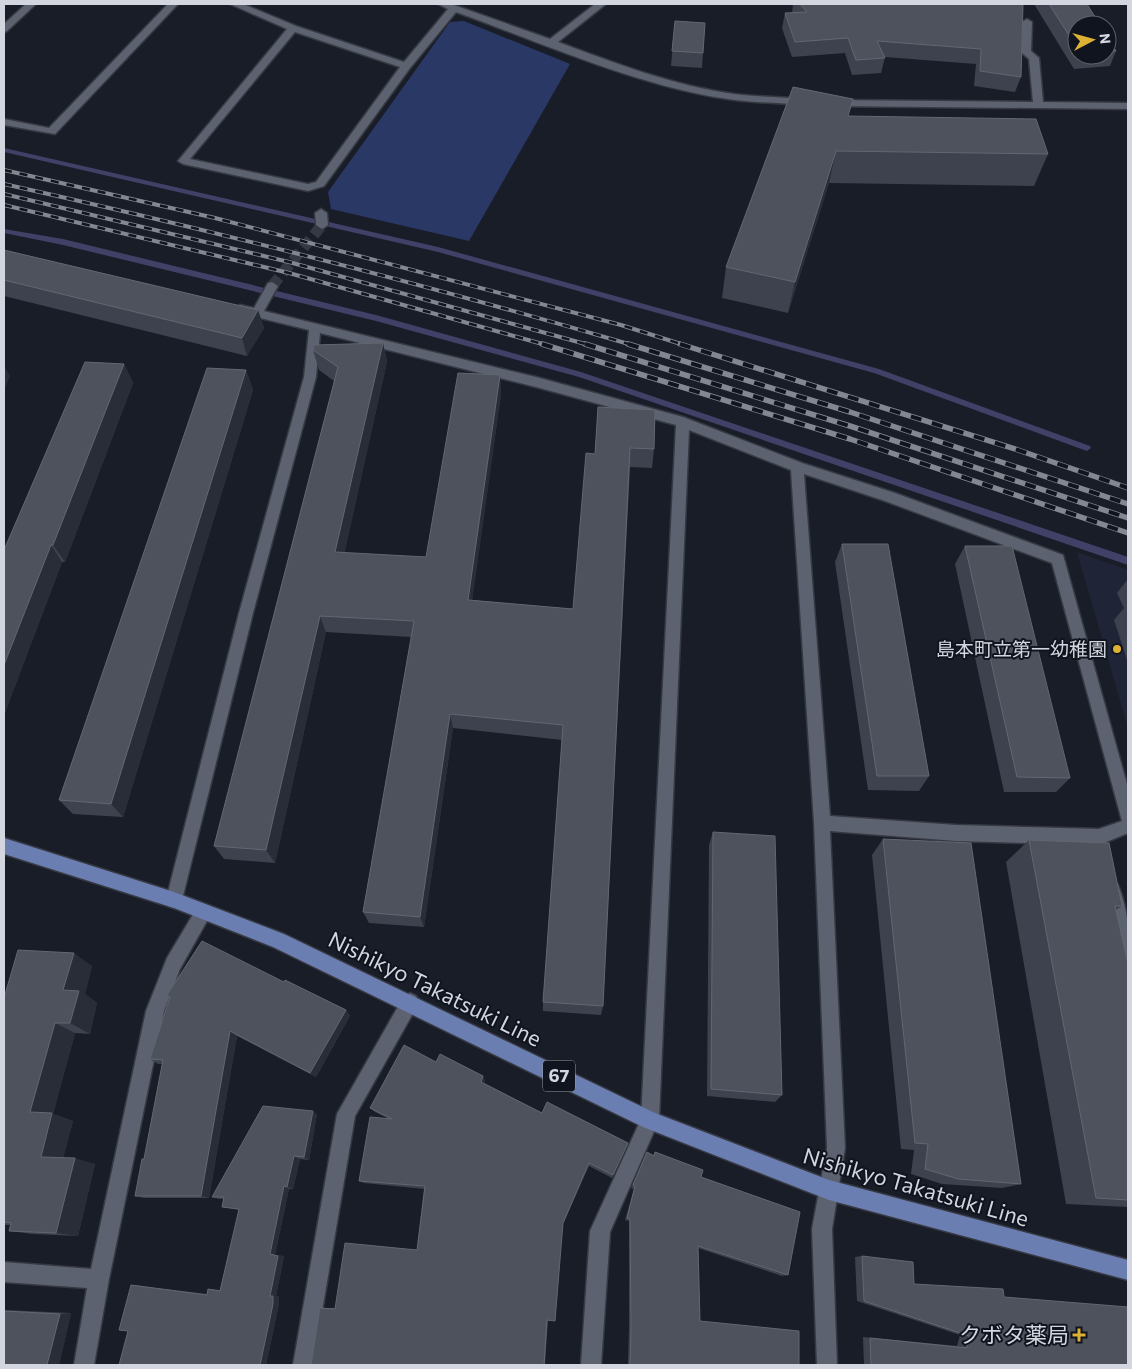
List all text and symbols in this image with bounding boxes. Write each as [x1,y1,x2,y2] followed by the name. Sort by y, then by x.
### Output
[1067,15,1117,65] north arrow
[1096,32,1114,45] text: N
[936,637,1107,660] place label: 島本町立第一幼稚園
[1111,643,1123,655] marker: 島本町立第一幼稚園
[324,925,546,1052] street label: Nishikyo Takatsuki Line
[543,1060,575,1092] road number: 67
[800,1141,1032,1232] street label: Nishikyo Takatsuki Line
[959,1321,1069,1348] place label: クボタ薬局
[1073,1329,1085,1341] marker: クボタ薬局

